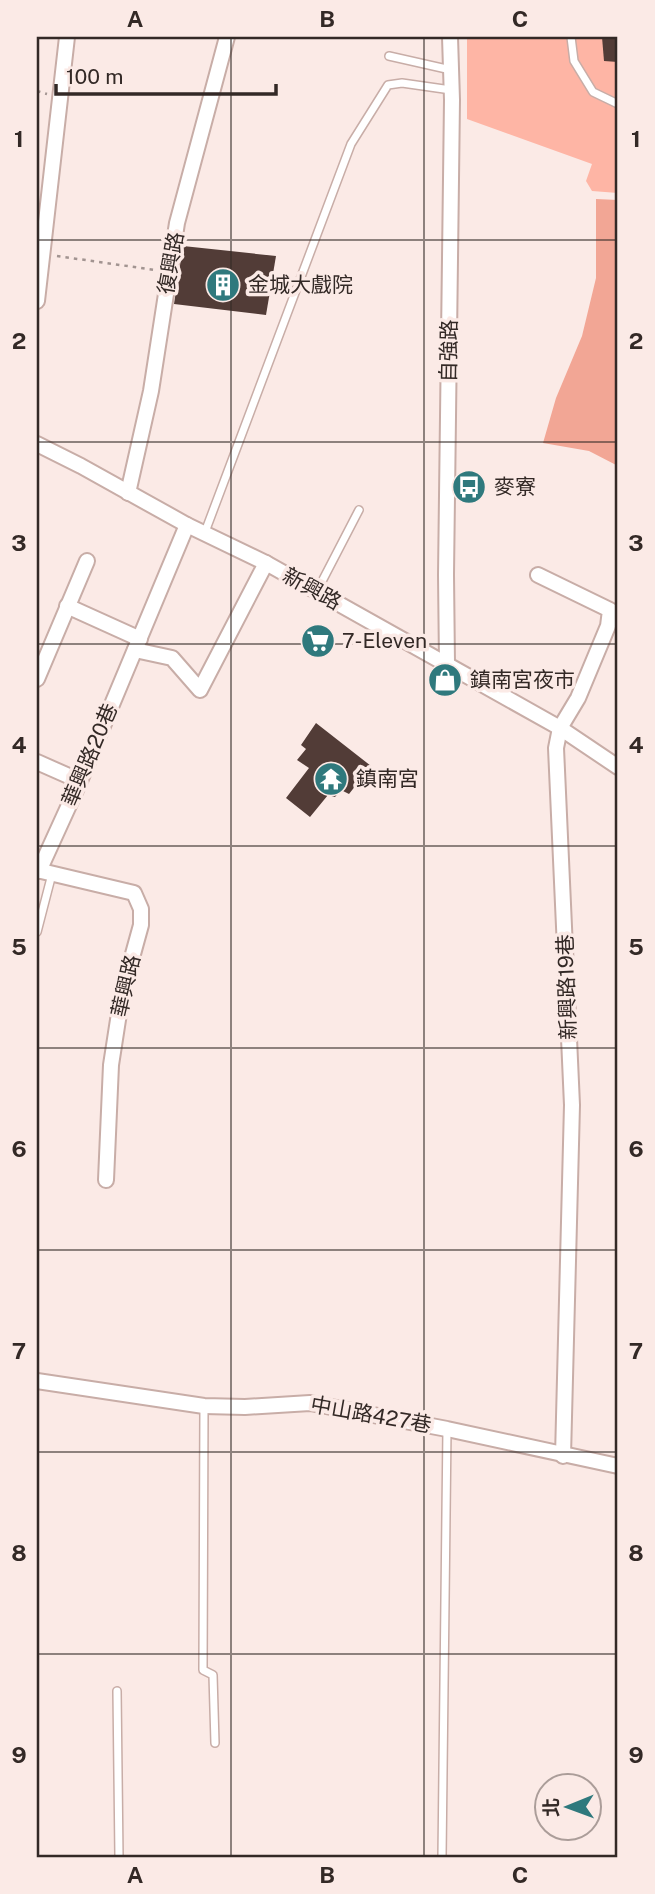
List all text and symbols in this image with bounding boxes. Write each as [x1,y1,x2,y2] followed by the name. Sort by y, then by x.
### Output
[127,5,144,32] text: A
[319,5,335,32] text: B
[512,5,528,32] text: C
[56,52,276,96] scale bar
[66,64,123,89] text: 100 m
[14,125,24,152] text: 1
[631,125,641,152] text: 1
[153,230,188,296] street label: 復興路
[204,266,242,304] building icon: 金城大戲院
[248,272,353,297] place label: 金城大戲院
[435,319,462,383] street label: 自強路
[12,327,26,354] text: 2
[629,327,643,354] text: 2
[450,468,488,506] bus stop icon: 麥寮
[494,474,536,499] place label: 麥寮
[11,529,27,556] text: 3
[628,529,644,556] text: 3
[279,562,346,615] street label: 新興路
[299,622,337,660] supermarket icon: 7-Eleven
[342,628,427,653] place label: 7-Eleven
[426,661,464,699] shop icon: 鎮南宮夜市
[470,667,575,692] place label: 鎮南宮夜市
[57,700,122,810] street label: 華興路20巷
[11,731,27,758] text: 4
[628,731,644,758] text: 4
[312,760,350,798] temple icon: 鎮南宮
[356,766,419,791] place label: 鎮南宮
[11,933,27,960] text: 5
[628,933,644,960] text: 5
[552,934,581,1040] street label: 新興路19巷
[106,952,145,1019] street label: 華興路
[11,1135,27,1162] text: 6
[628,1135,644,1162] text: 6
[12,1337,26,1364] text: 7
[629,1337,643,1364] text: 7
[309,1392,433,1437] street label: 中山路427巷
[11,1539,27,1566] text: 8
[628,1539,644,1566] text: 8
[11,1741,27,1768] text: 9
[628,1741,644,1768] text: 9
[532,1772,602,1842] north arrow
[540,1798,562,1817] text: 北
[127,1861,144,1888] text: A
[319,1861,335,1888] text: B
[512,1861,528,1888] text: C

